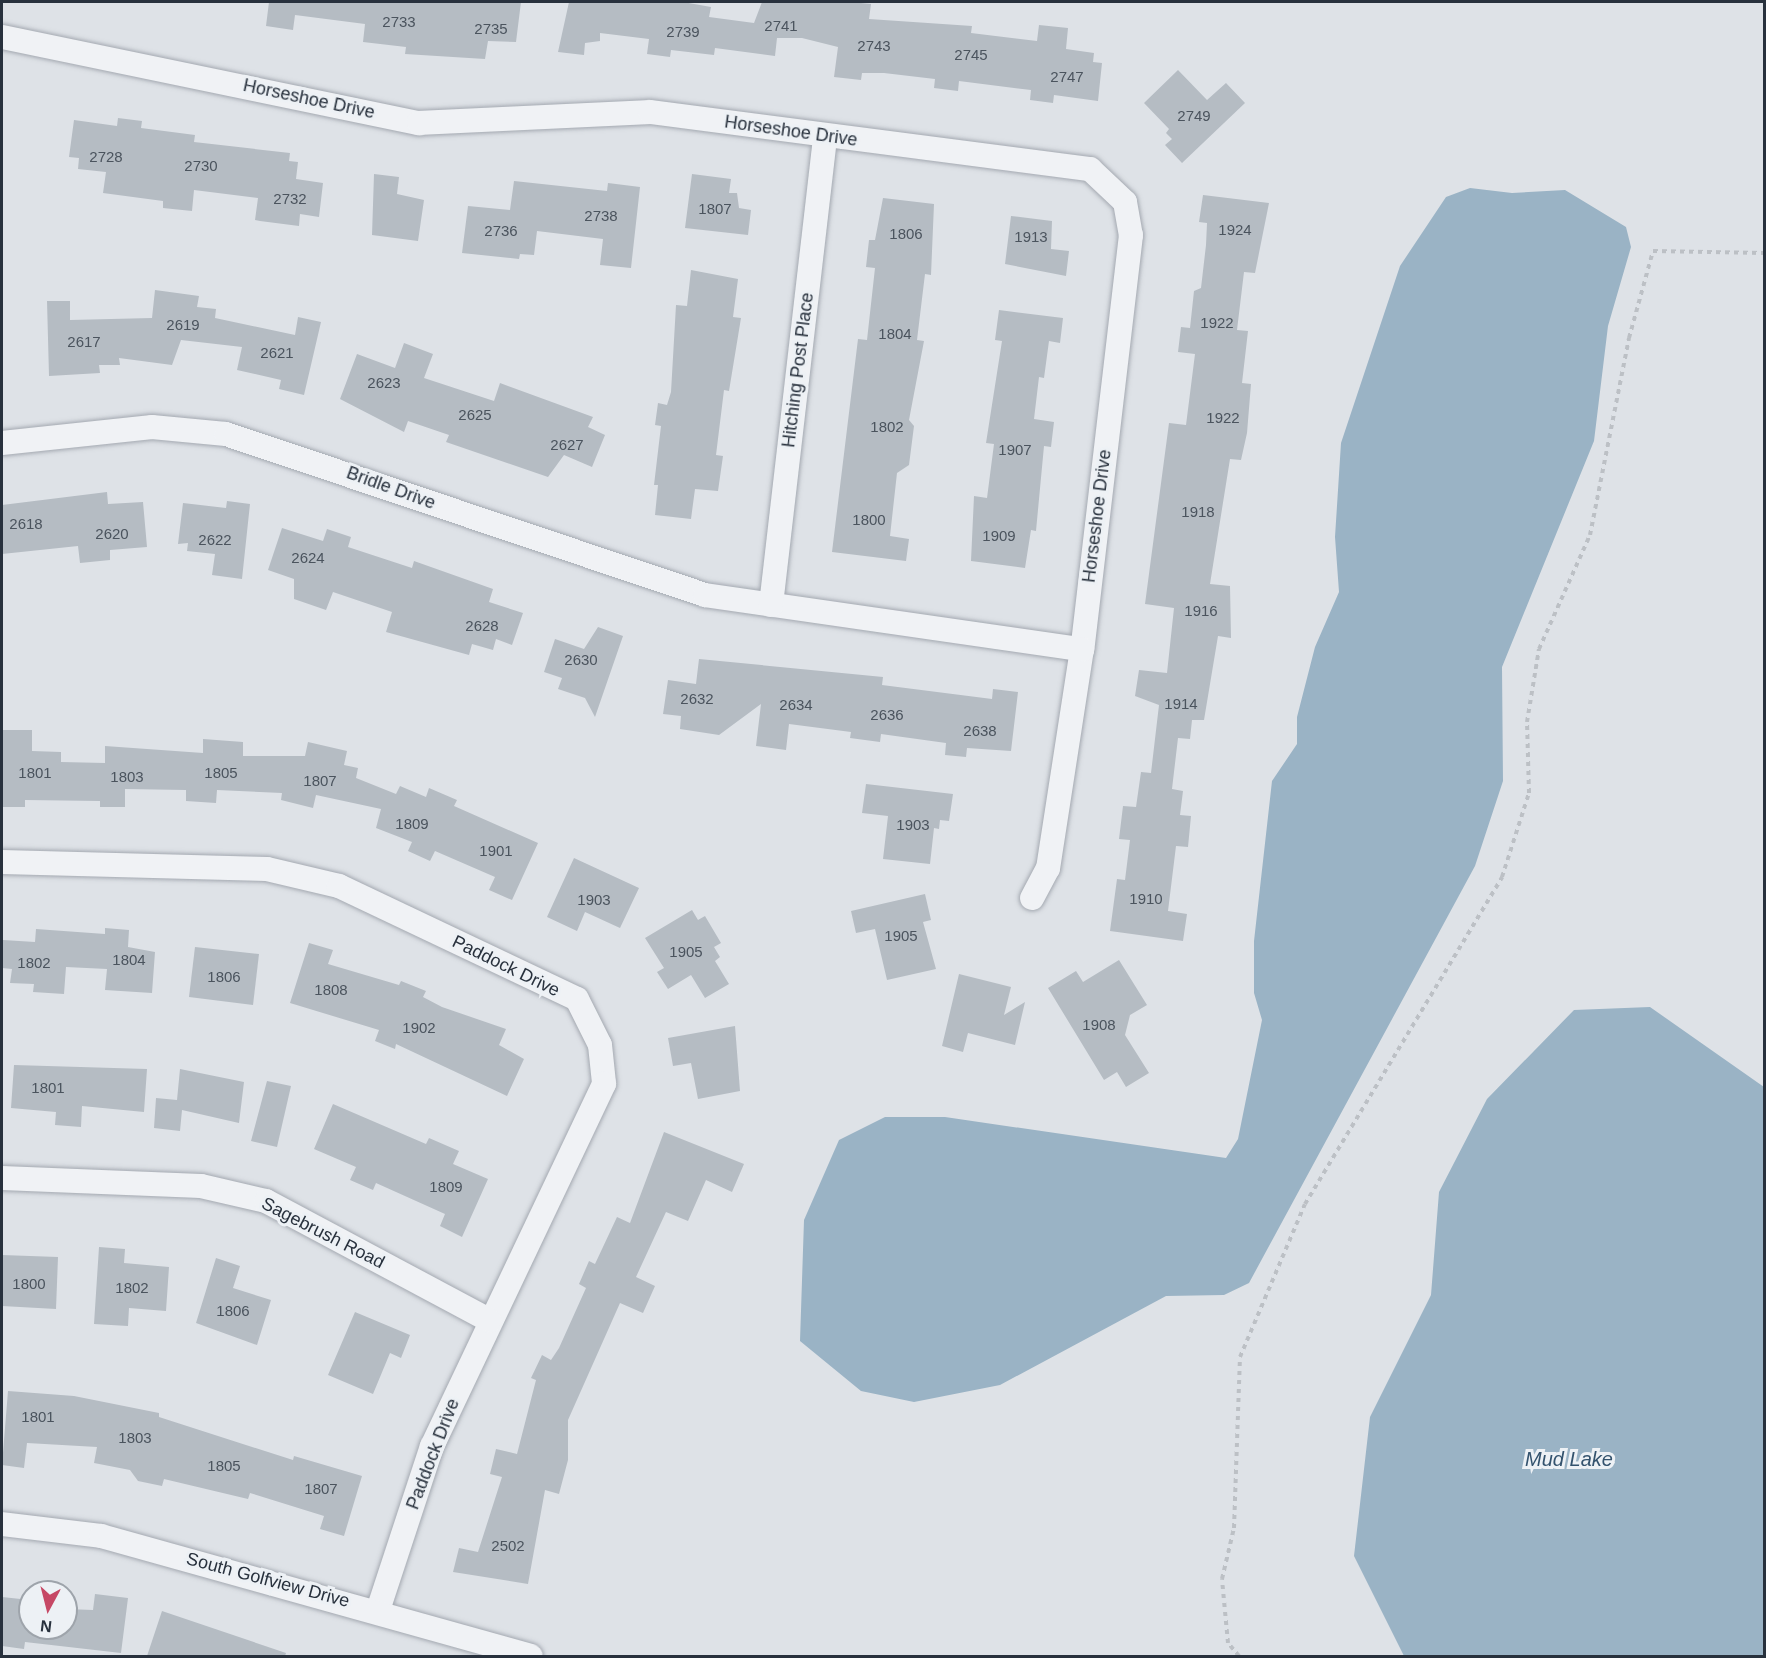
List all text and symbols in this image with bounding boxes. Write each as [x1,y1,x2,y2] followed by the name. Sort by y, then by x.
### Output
[382,13,416,31] house number: 2733
[764,17,798,35] house number: 2741
[474,20,508,38] house number: 2735
[666,23,700,41] house number: 2739
[857,37,891,55] house number: 2743
[954,46,988,64] house number: 2745
[1050,68,1084,86] house number: 2747
[241,75,377,123] street label: Horseshoe Drive
[1177,107,1211,125] house number: 2749
[723,111,859,151] street label: Horseshoe Drive
[89,148,123,166] house number: 2728
[184,157,218,175] house number: 2730
[273,190,307,208] house number: 2732
[698,200,732,218] house number: 1807
[584,207,618,225] house number: 2738
[1218,221,1252,239] house number: 1924
[484,222,518,240] house number: 2736
[889,225,923,243] house number: 1806
[1014,228,1048,246] house number: 1913
[778,291,818,449] street label: Hitching Post Place
[1200,314,1234,332] house number: 1922
[166,316,200,334] house number: 2619
[878,325,912,343] house number: 1804
[67,333,101,351] house number: 2617
[260,344,294,362] house number: 2621
[367,374,401,392] house number: 2623
[458,406,492,424] house number: 2625
[1206,409,1240,427] house number: 1922
[870,418,904,436] house number: 1802
[550,436,584,454] house number: 2627
[998,441,1032,459] house number: 1907
[1078,448,1116,584] street label: Horseshoe Drive
[344,462,438,514] street label: Bridle Drive
[1181,503,1215,521] house number: 1918
[852,511,886,529] house number: 1800
[9,515,43,533] house number: 2618
[95,525,129,543] house number: 2620
[982,527,1016,545] house number: 1909
[198,531,232,549] house number: 2622
[291,549,325,567] house number: 2624
[1184,602,1218,620] house number: 1916
[465,617,499,635] house number: 2628
[564,651,598,669] house number: 2630
[680,690,714,708] house number: 2632
[1164,695,1198,713] house number: 1914
[779,696,813,714] house number: 2634
[870,706,904,724] house number: 2636
[963,722,997,740] house number: 2638
[18,764,52,782] house number: 1801
[204,764,238,782] house number: 1805
[110,768,144,786] house number: 1803
[303,772,337,790] house number: 1807
[395,815,429,833] house number: 1809
[896,816,930,834] house number: 1903
[479,842,513,860] house number: 1901
[1129,890,1163,908] house number: 1910
[577,891,611,909] house number: 1903
[884,927,918,945] house number: 1905
[449,931,563,1001] street label: Paddock Drive
[669,943,703,961] house number: 1905
[112,951,146,969] house number: 1804
[17,954,51,972] house number: 1802
[207,968,241,986] house number: 1806
[314,981,348,999] house number: 1808
[1082,1016,1116,1034] house number: 1908
[402,1019,436,1037] house number: 1902
[31,1079,65,1097] house number: 1801
[429,1178,463,1196] house number: 1809
[258,1193,388,1273] street label: Sagebrush Road
[12,1275,46,1293] house number: 1800
[115,1279,149,1297] house number: 1802
[216,1302,250,1320] house number: 1806
[402,1395,464,1513] street label: Paddock Drive
[21,1408,55,1426] house number: 1801
[118,1429,152,1447] house number: 1803
[1525,1447,1613,1471] water label: Mud Lake
[207,1457,241,1475] house number: 1805
[304,1480,338,1498] house number: 1807
[491,1537,525,1555] house number: 2502
[184,1548,352,1612] street label: South Golfview Drive
[18,1580,78,1640] north arrow
[39,1617,53,1636] text: N

